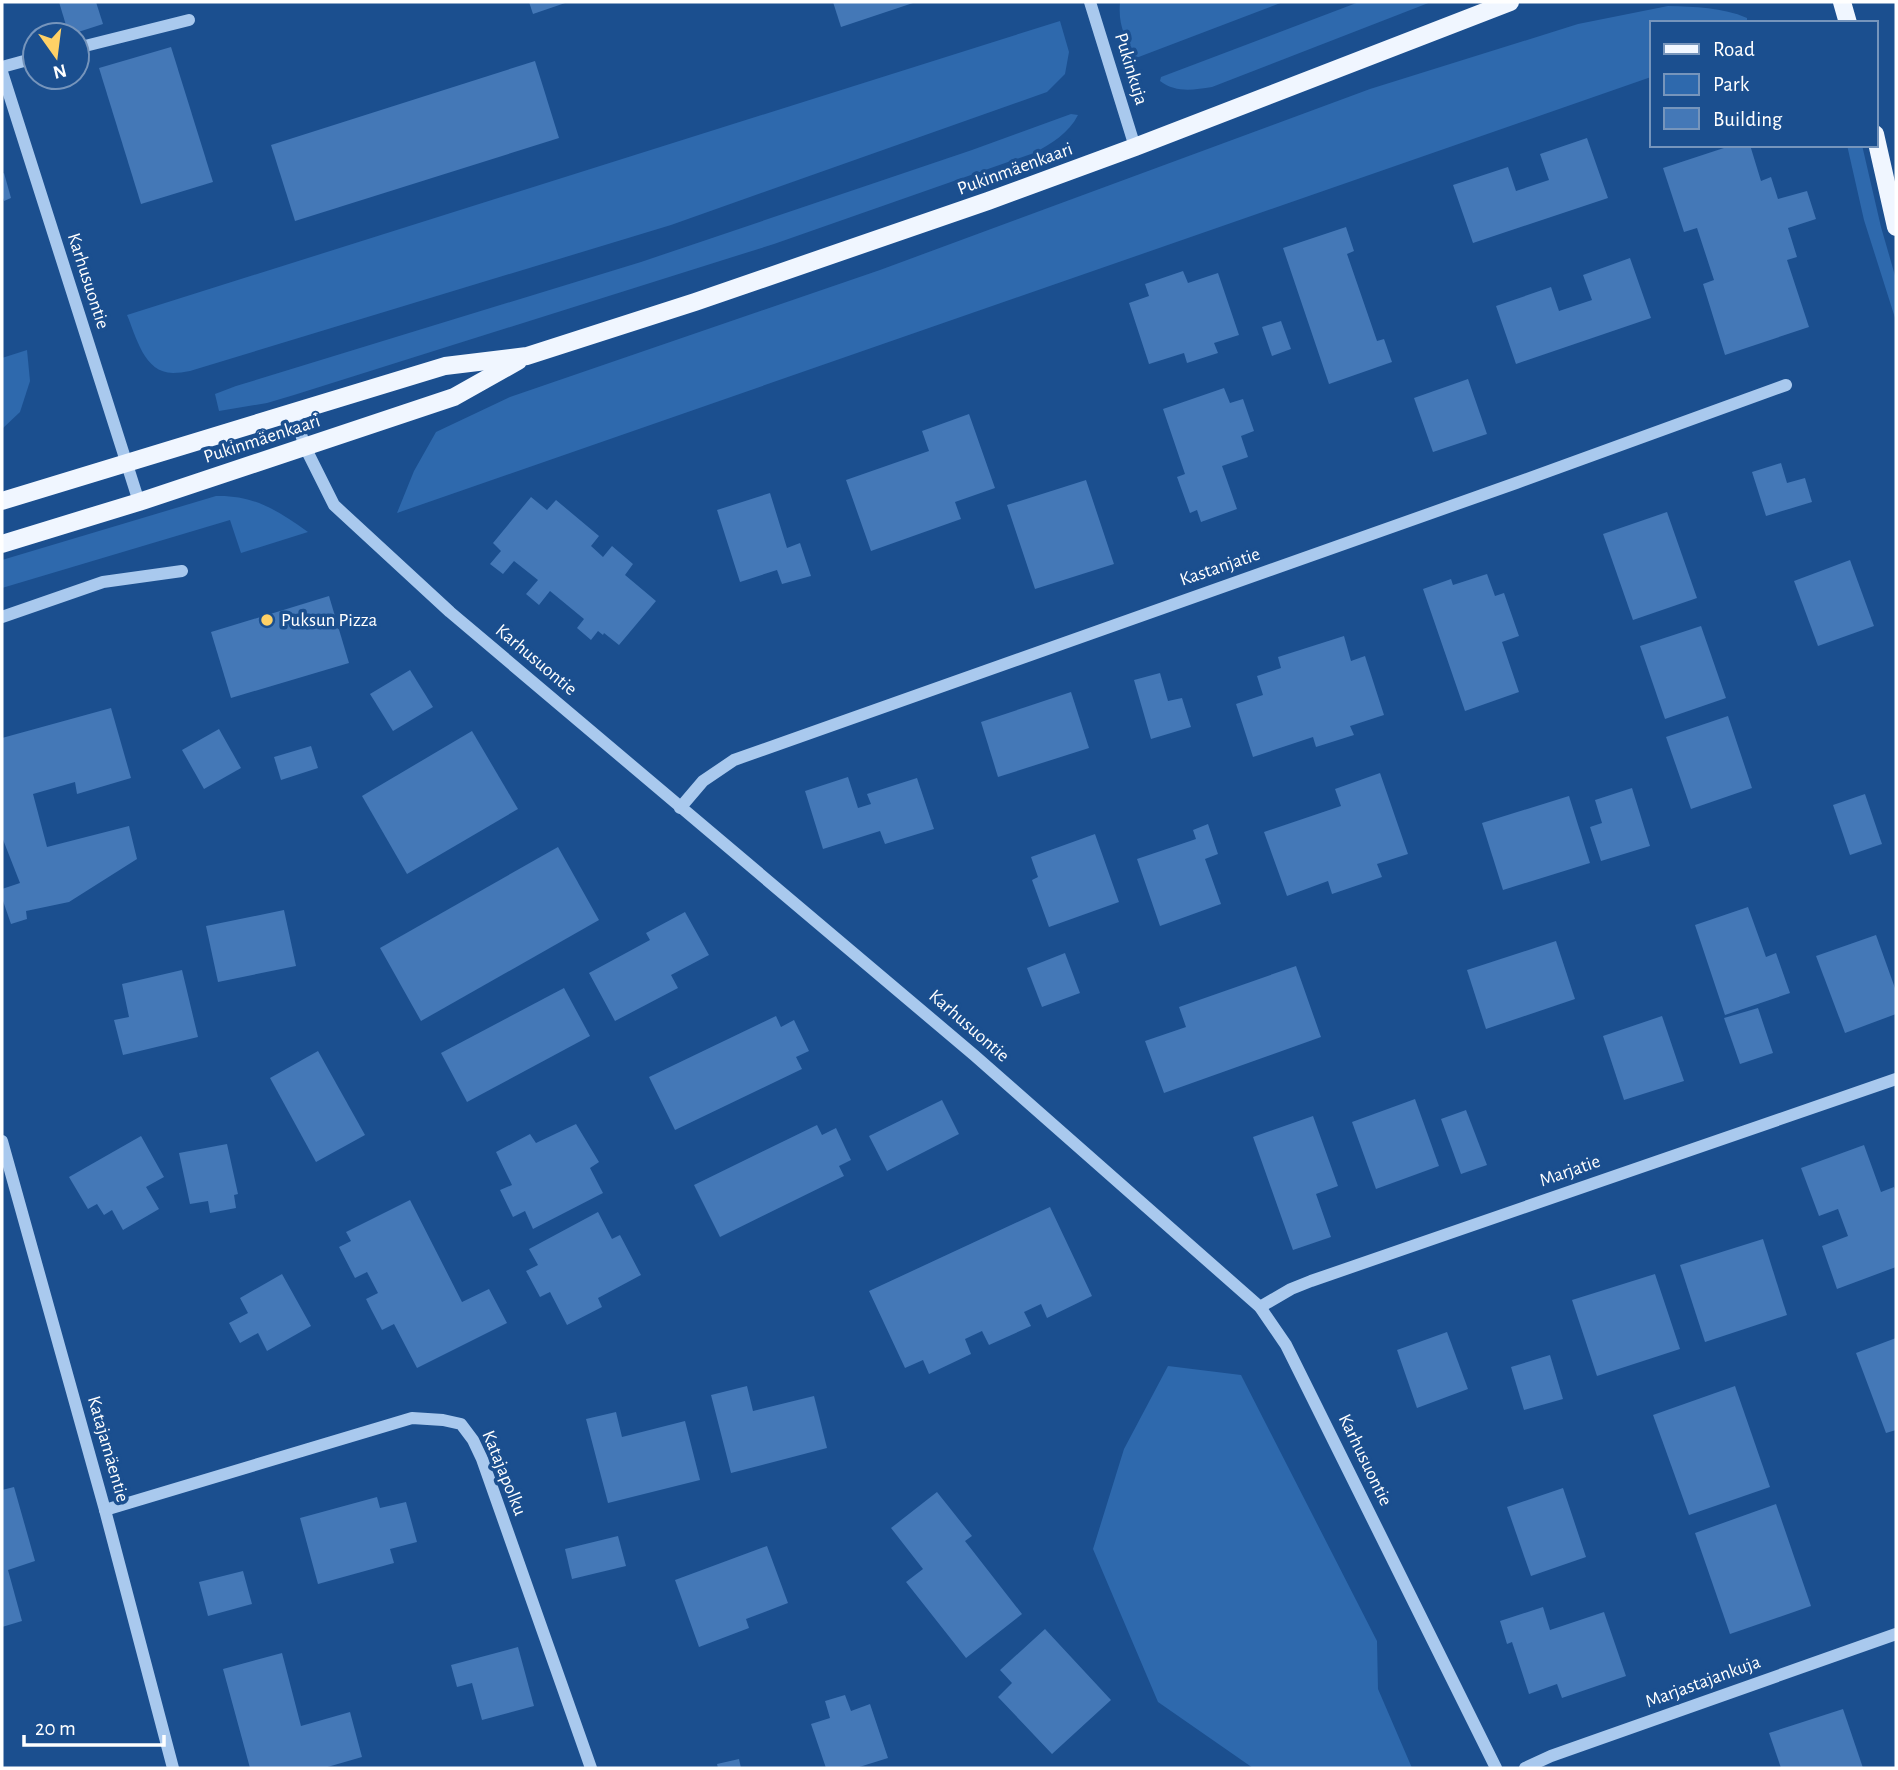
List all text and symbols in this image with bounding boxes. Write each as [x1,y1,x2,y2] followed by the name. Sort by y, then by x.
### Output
[21,21,91,91] north arrow
[1650,21,1877,147] legend
[1111,31,1151,108] street label: Pukinkuja
[1713,39,1755,60] text: Road
[51,60,68,82] text: N
[1713,74,1750,95] text: Park
[1713,109,1783,130] text: Building
[955,139,1075,199] street label: Pukinmäenkaari
[64,231,112,331] street label: Karhusuontie
[201,411,323,467] street label: Pukinmäenkaari
[1177,544,1263,590] street label: Kastanjatie
[281,611,378,630] place label: Puksun Pizza
[259,612,275,628] marker: Puksun Pizza
[492,621,580,699] street label: Karhusuontie
[925,986,1013,1066] street label: Karhusuontie
[1537,1152,1603,1190] street label: Marjatie
[84,1394,132,1504] street label: Katajamäentie
[1335,1411,1395,1509] street label: Karhusuontie
[478,1428,530,1518] street label: Katajapolku
[1643,1652,1763,1712] street label: Marjastajankuja
[24,1704,164,1748] scale bar
[35,1718,76,1739] text: 20 m

